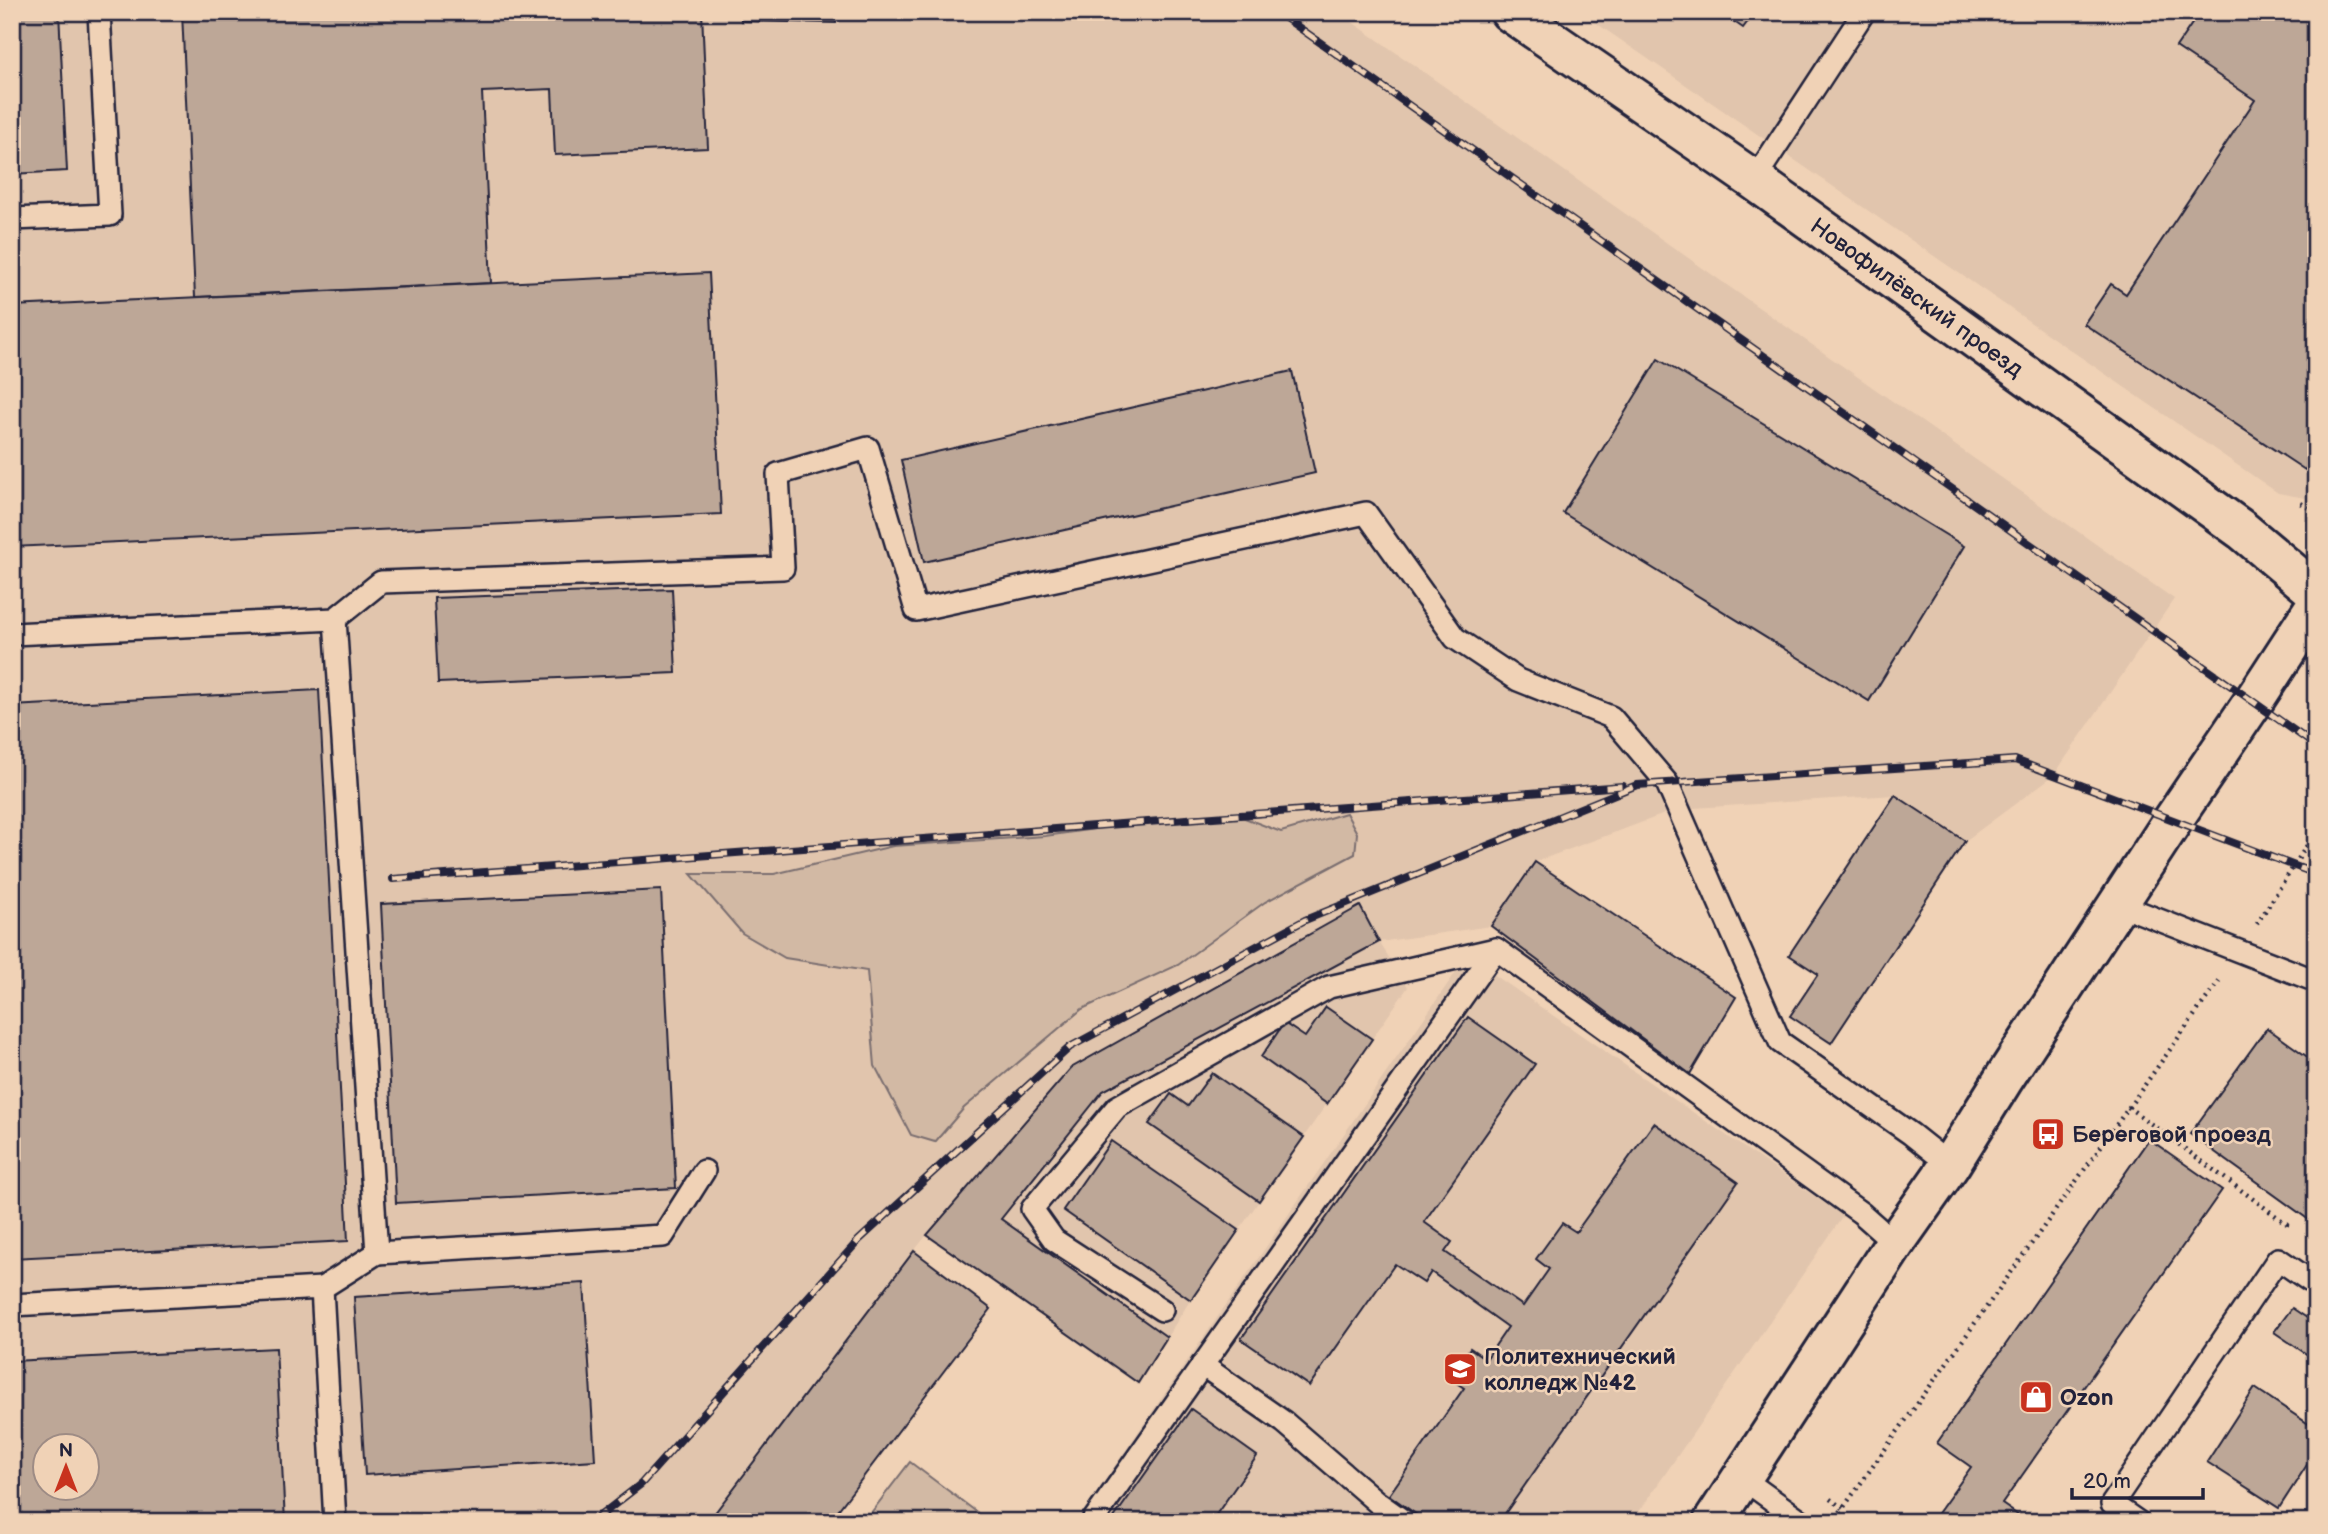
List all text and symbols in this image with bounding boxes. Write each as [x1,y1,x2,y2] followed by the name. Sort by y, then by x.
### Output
[1805,212,2028,384] street label: Новофилёвский проезд
[2029,1115,2067,1153] bus stop icon: Береговой проезд
[2072,1121,2271,1149] place label: Береговой проезд
[1484,1343,1676,1397] place label: Политехнический колледж №42
[1441,1350,1479,1388] school or university icon: Политехнический колледж №42
[2017,1378,2055,1416] shop icon: Ozon
[2060,1384,2114,1412] place label: Ozon
[32,1432,102,1502] north arrow
[59,1440,73,1463] text: N
[2072,1457,2204,1501] scale bar
[2083,1469,2131,1494] text: 20 m

